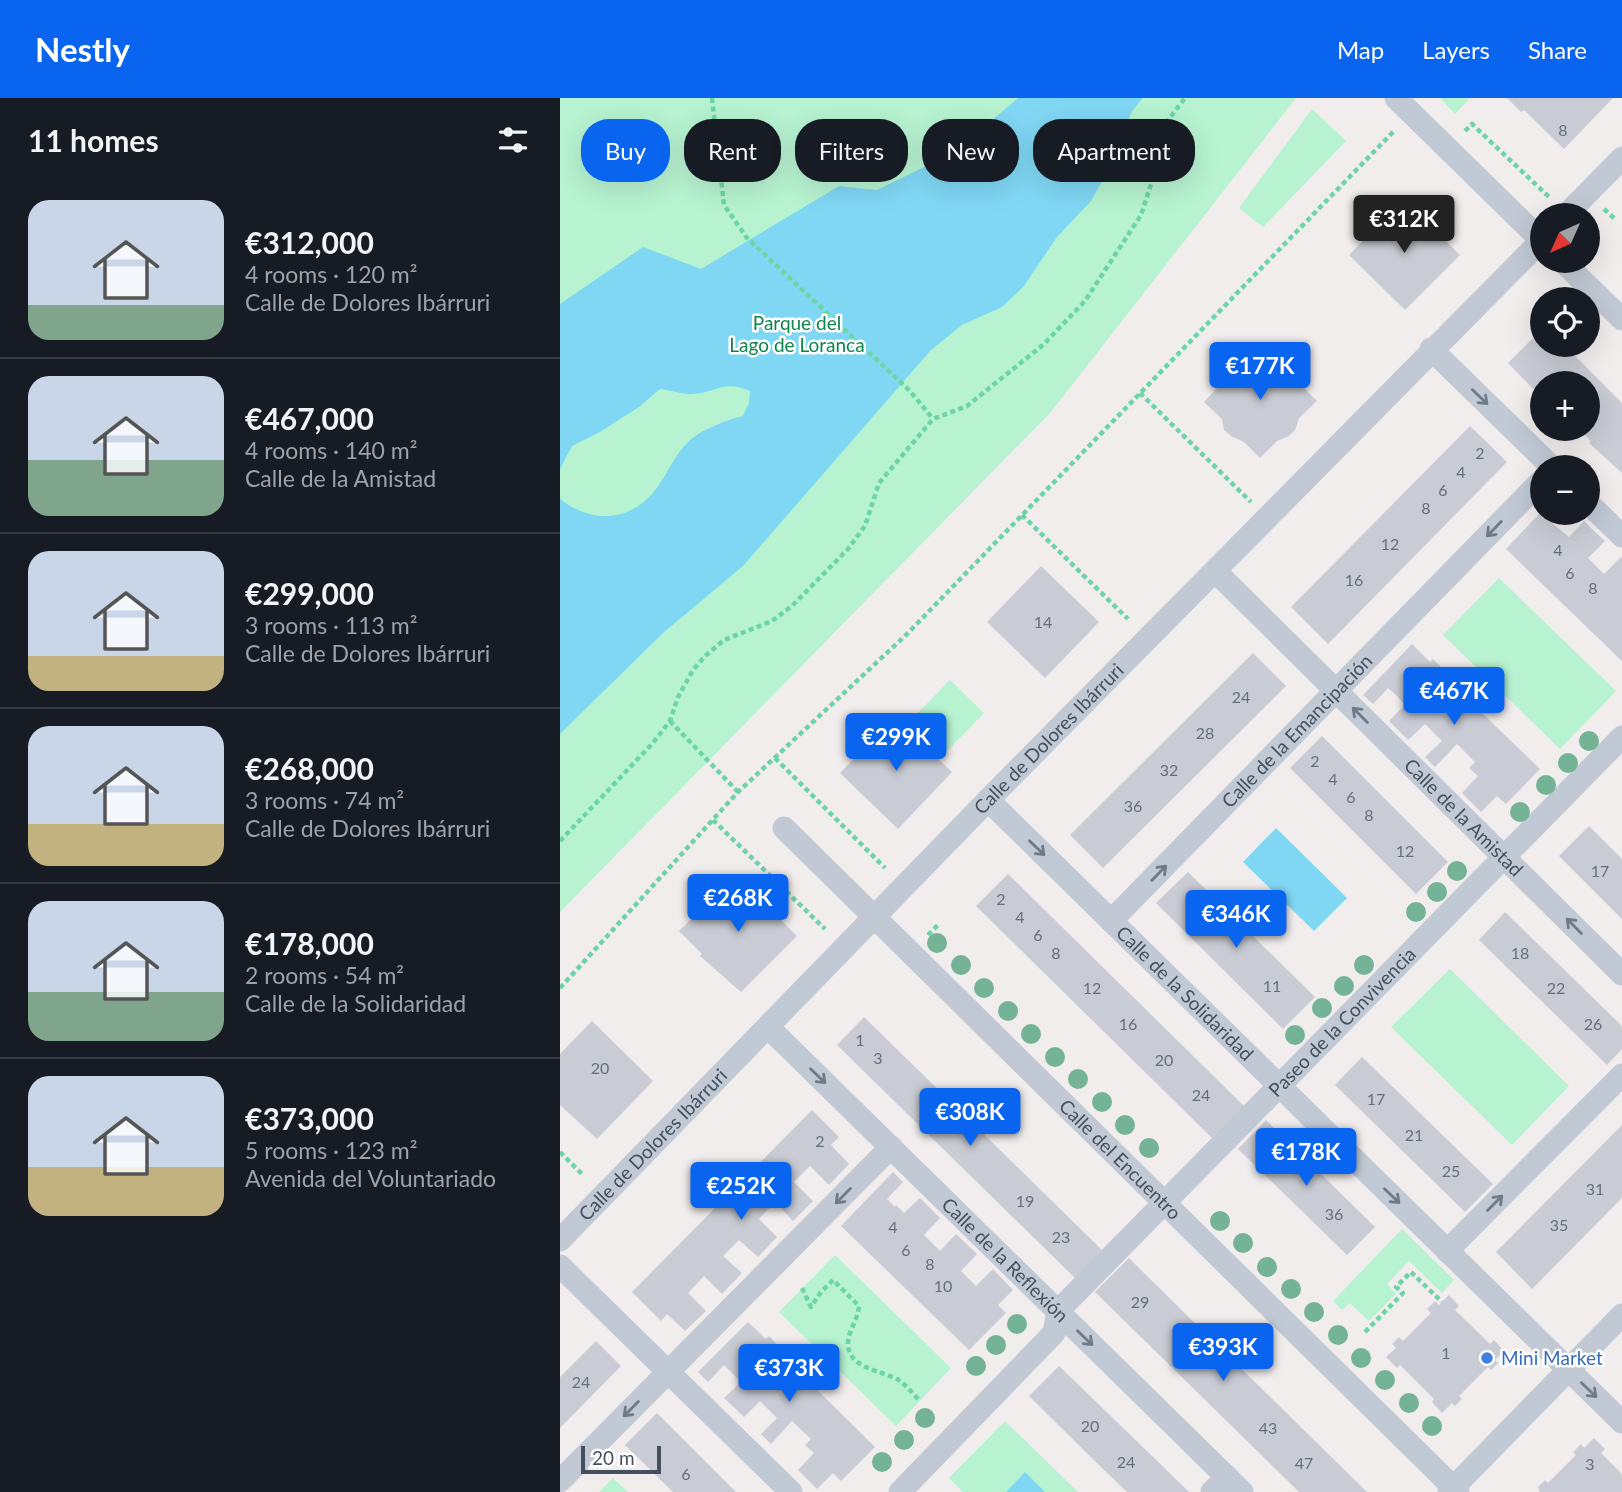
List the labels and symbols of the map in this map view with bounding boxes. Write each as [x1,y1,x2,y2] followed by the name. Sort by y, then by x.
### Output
[1558,120,1568,139] house number: 8
[1355,195,1453,255] pin: €312K
[1530,203,1600,273] north arrow
[729,311,865,356] park label: Parque del Lago de Loranca
[1211,342,1309,402] pin: €177K
[1471,389,1488,406] one-way arrow
[1475,443,1485,462] house number: 2
[1456,462,1466,481] house number: 4
[1438,480,1448,499] house number: 6
[1421,498,1431,517] house number: 8
[1486,520,1503,537] one-way arrow
[1381,534,1399,553] house number: 12
[1553,540,1563,559] house number: 4
[1565,563,1575,582] house number: 6
[1345,570,1363,589] house number: 16
[1588,578,1598,597] house number: 8
[1034,612,1052,631] house number: 14
[1216,649,1377,812] street label: Calle de la Emancipación
[969,658,1128,819] street label: Calle de Dolores Ibárruri
[1405,668,1503,727] pin: €467K
[1232,687,1250,706] house number: 24
[1351,706,1368,723] one-way arrow
[847,714,945,773] pin: €299K
[1196,723,1214,742] house number: 28
[1310,751,1320,770] house number: 2
[1400,753,1528,881] street label: Calle de la Amistad
[1160,760,1178,779] house number: 32
[1328,769,1338,788] house number: 4
[1346,787,1356,806] house number: 6
[1124,796,1142,815] house number: 36
[1364,805,1374,824] house number: 8
[1028,840,1045,857] one-way arrow
[1396,841,1414,860] house number: 12
[1591,861,1609,880] house number: 17
[1150,864,1167,881] one-way arrow
[689,874,787,934] pin: €268K
[996,889,1006,908] house number: 2
[1187,890,1285,950] pin: €346K
[1015,907,1025,926] house number: 4
[1565,918,1582,935] one-way arrow
[1112,921,1259,1065] street label: Calle de la Solidaridad
[1033,925,1043,944] house number: 6
[1263,942,1420,1101] street label: Paseo de la Convivencia
[1051,943,1061,962] house number: 8
[1511,943,1529,962] house number: 18
[1263,976,1281,995] house number: 11
[1083,978,1101,997] house number: 12
[1547,978,1565,997] house number: 22
[1119,1014,1137,1033] house number: 16
[1584,1014,1602,1033] house number: 26
[855,1030,865,1049] house number: 1
[873,1048,883,1067] house number: 3
[1155,1050,1173,1069] house number: 20
[591,1058,609,1077] house number: 20
[573,1064,731,1225] street label: Calle de Dolores Ibárruri
[809,1067,826,1084] one-way arrow
[1192,1085,1210,1104] house number: 24
[921,1088,1019,1148] pin: €308K
[1367,1089,1385,1108] house number: 17
[1055,1094,1186,1224] street label: Calle del Encuentro
[1405,1125,1423,1144] house number: 21
[1257,1128,1355,1188] pin: €178K
[815,1131,825,1150] house number: 2
[1442,1161,1460,1180] house number: 25
[692,1162,790,1222] pin: €252K
[1586,1179,1604,1198] house number: 31
[835,1187,852,1204] one-way arrow
[1383,1188,1400,1205] one-way arrow
[1016,1191,1034,1210] house number: 19
[938,1192,1074,1327] street label: Calle de la Reflexión
[1487,1194,1504,1211] one-way arrow
[1325,1204,1343,1223] house number: 36
[1550,1215,1568,1234] house number: 35
[888,1217,898,1236] house number: 4
[1052,1227,1070,1246] house number: 23
[901,1240,911,1259] house number: 6
[925,1254,935,1273] house number: 8
[934,1276,952,1295] house number: 10
[1131,1292,1149,1311] house number: 29
[1174,1324,1272,1383] pin: €393K
[1077,1329,1094,1346] one-way arrow
[1441,1343,1451,1362] house number: 1
[740,1344,838,1404] pin: €373K
[1501,1346,1603,1369] place label: Mini Market
[1479,1350,1495,1366] marker: Mini Market
[572,1372,590,1391] house number: 24
[1580,1381,1597,1398] one-way arrow
[623,1401,640,1418] one-way arrow
[1081,1416,1099,1435] house number: 20
[1259,1418,1277,1437] house number: 43
[581,1443,662,1475] scale bar
[1117,1452,1135,1471] house number: 24
[1295,1453,1313,1472] house number: 47
[1585,1454,1595,1473] house number: 3
[681,1464,691,1483] house number: 6

